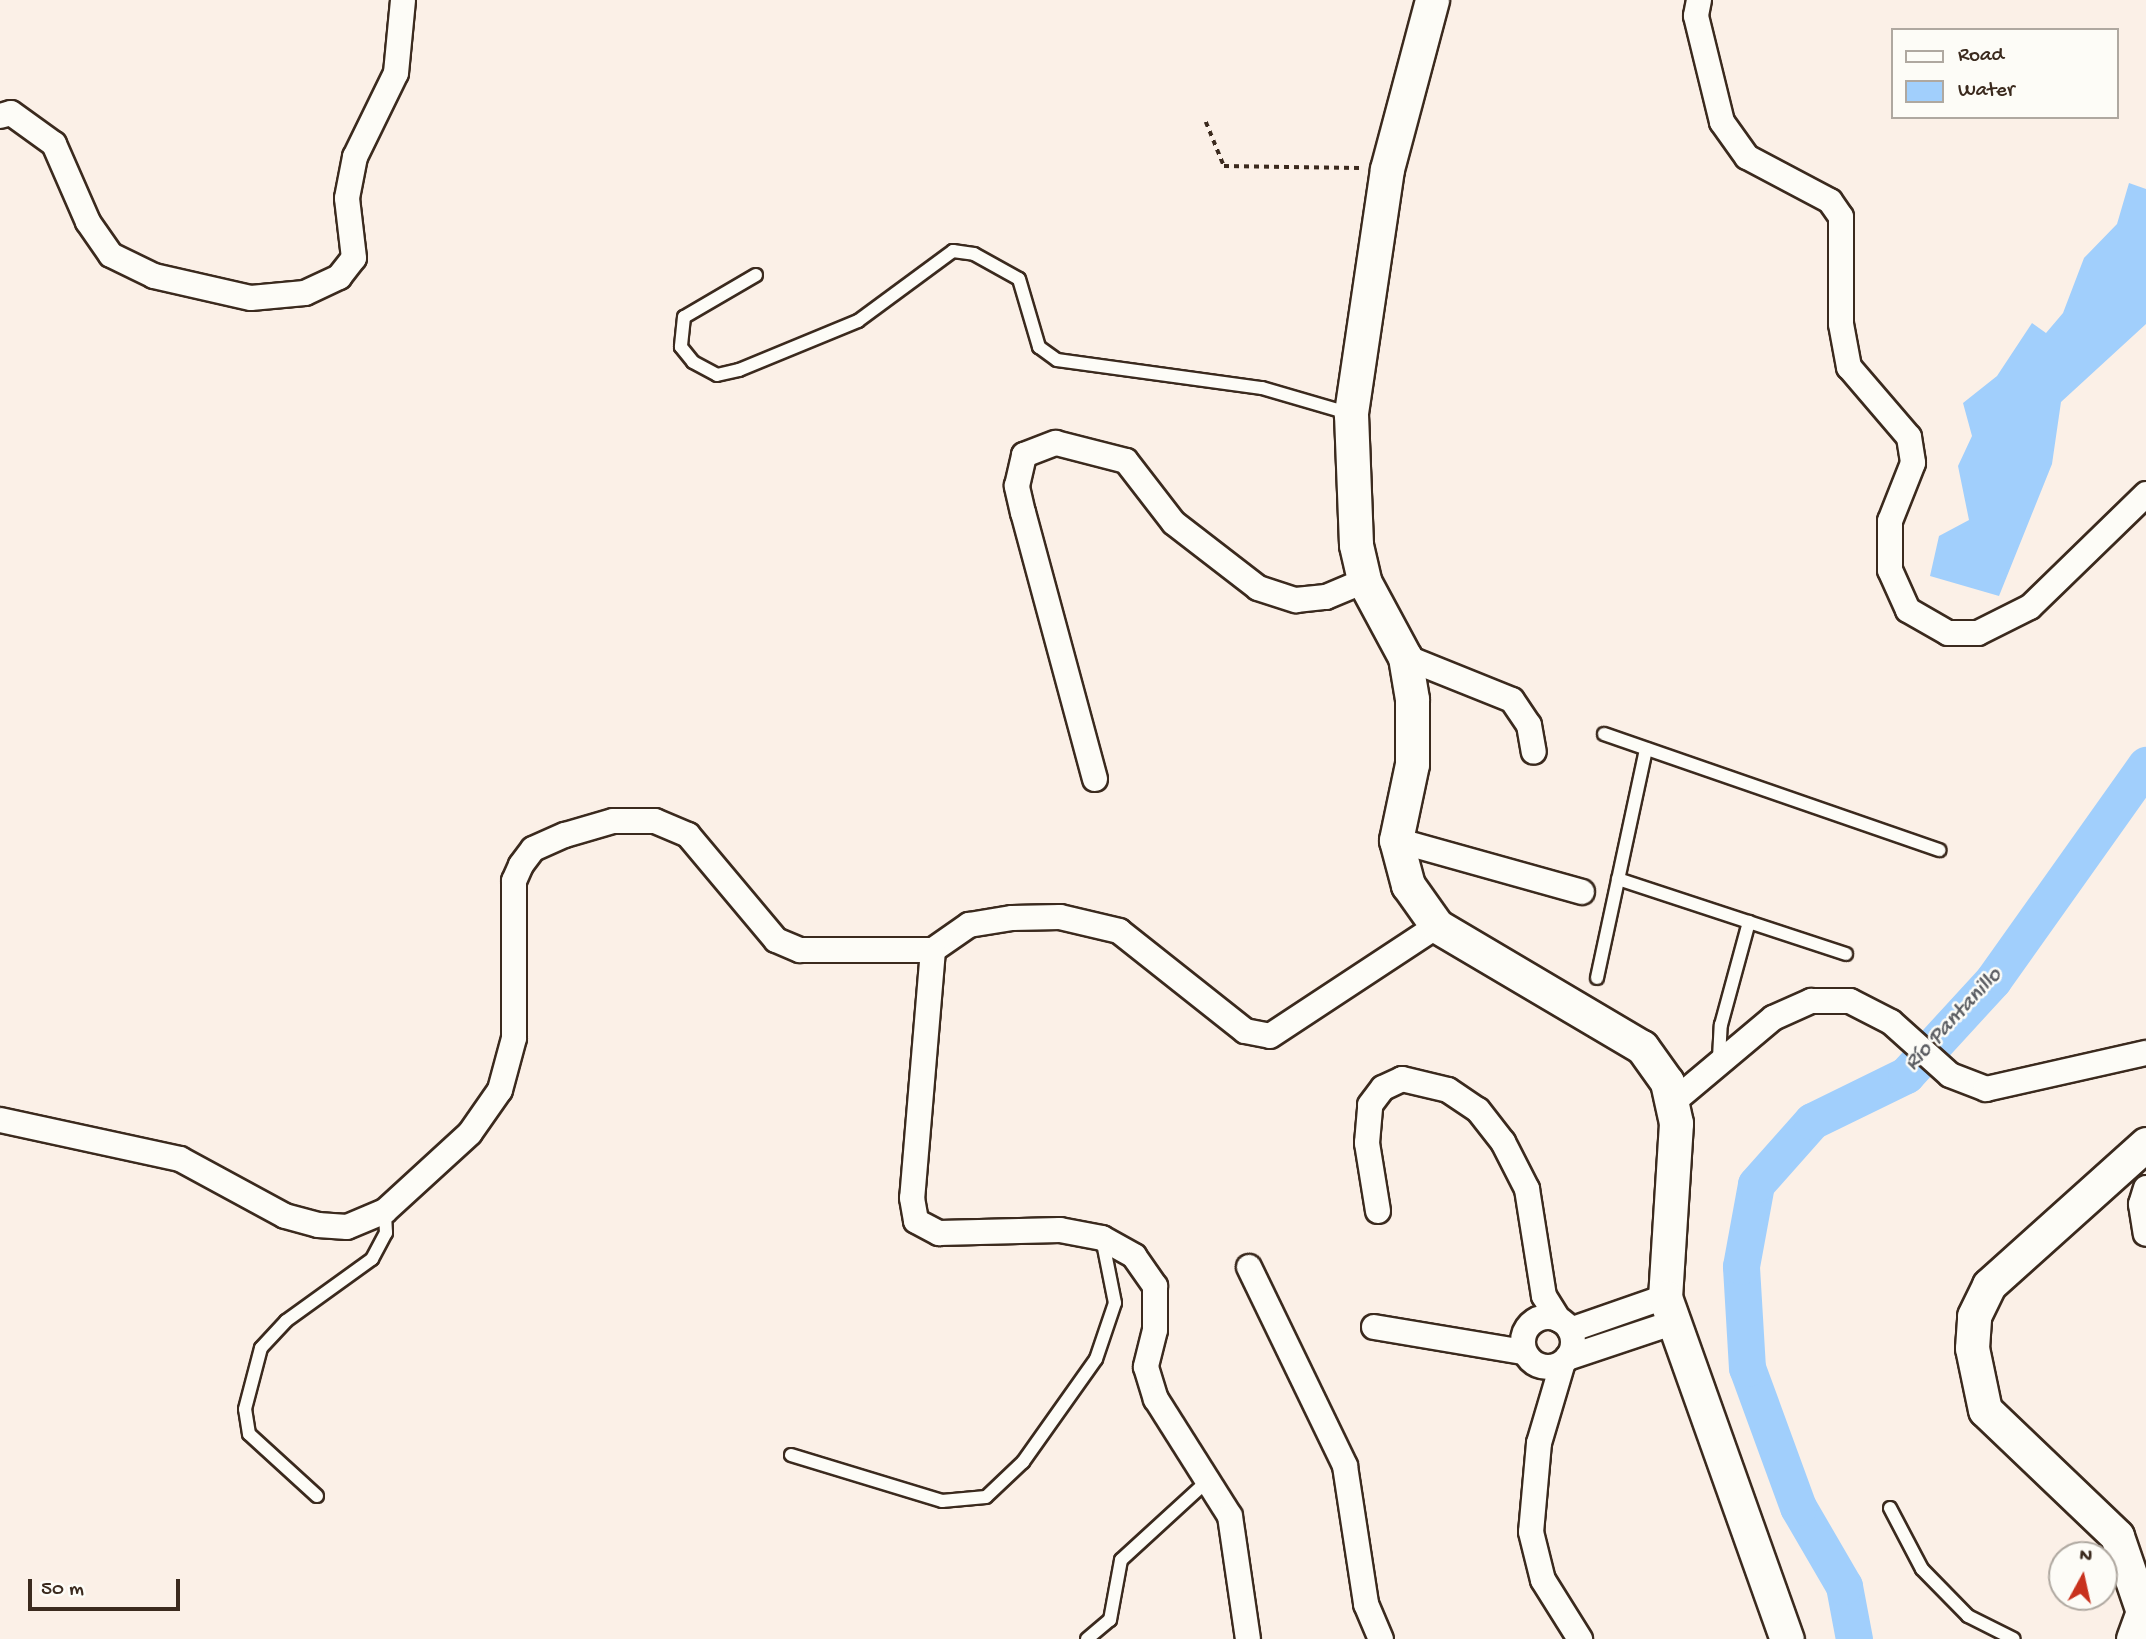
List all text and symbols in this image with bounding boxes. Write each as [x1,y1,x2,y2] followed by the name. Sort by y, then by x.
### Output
[1890,28,2118,119] legend
[1958,44,2004,69] text: Road
[1958,79,2014,104] text: Water
[1899,963,2009,1077] water label: Río Pantanillo
[2048,1541,2118,1611] north arrow
[2078,1544,2093,1569] text: N
[32,1566,184,1610] scale bar
[41,1578,84,1603] text: 50 m

